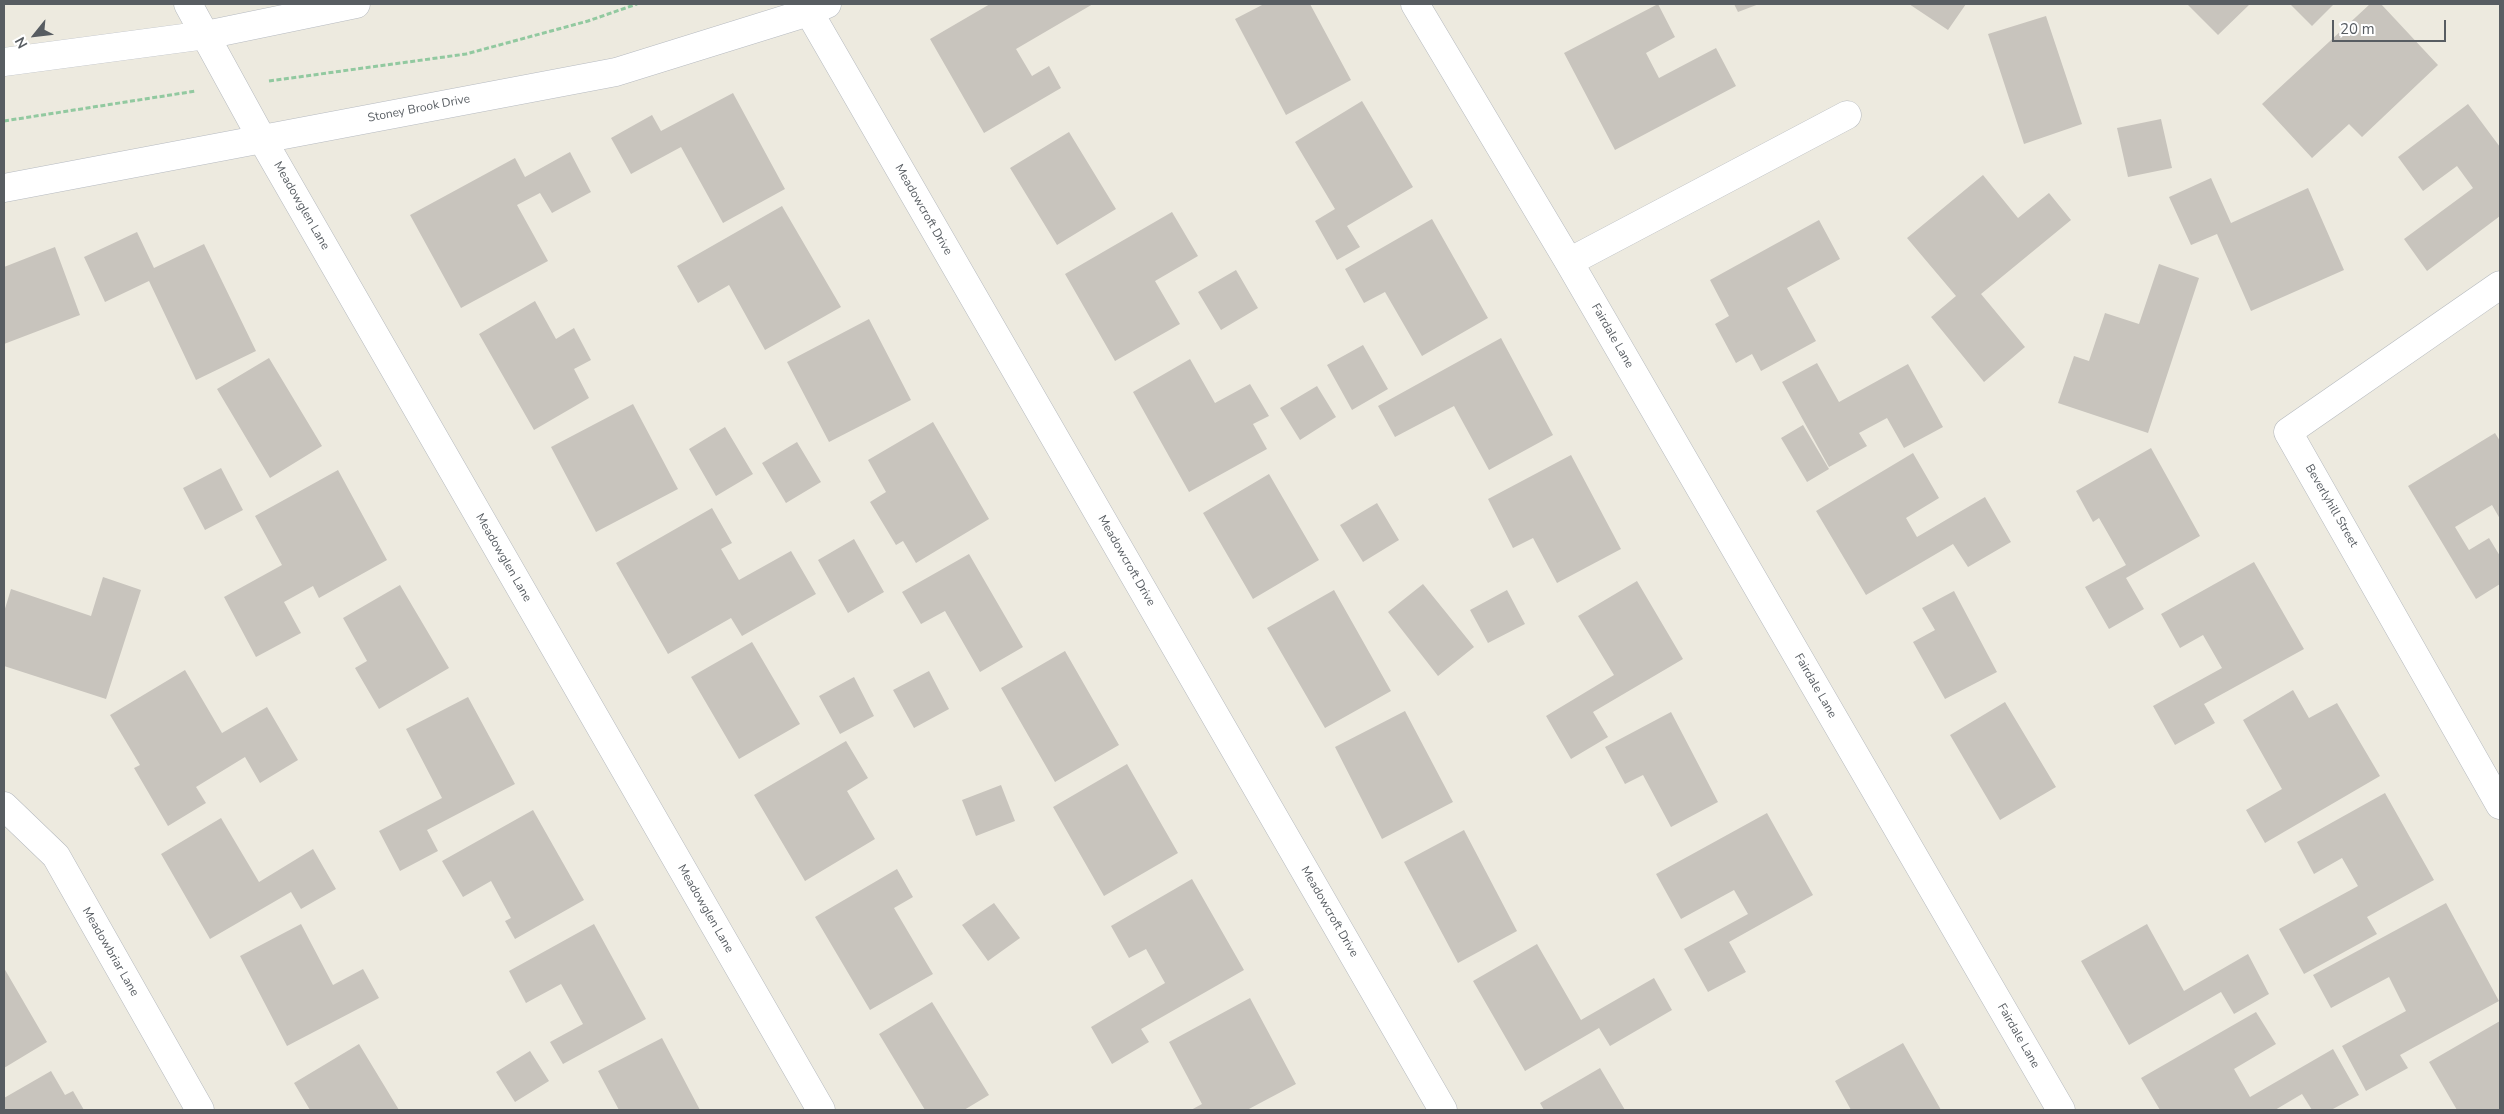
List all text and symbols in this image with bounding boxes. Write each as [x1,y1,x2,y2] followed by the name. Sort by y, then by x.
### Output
[10,10,60,60] north arrow
[2334,10,2448,42] scale bar
[2340,19,2375,39] text: 20 m
[11,33,32,52] text: N
[367,92,471,126] street label: Stoney Brook Drive
[270,159,332,253] street label: Meadowglen Lane
[891,162,955,258] street label: Meadowcroft Drive
[1588,301,1636,371] street label: Fairdale Lane
[2301,462,2361,550] street label: Beverlyhill Street
[472,511,534,605] street label: Meadowglen Lane
[1094,513,1158,609] street label: Meadowcroft Drive
[1791,651,1839,721] street label: Fairdale Lane
[674,862,736,956] street label: Meadowglen Lane
[1297,864,1361,960] street label: Meadowcroft Drive
[79,905,141,999] street label: Meadowbriar Lane
[1994,1001,2042,1071] street label: Fairdale Lane

